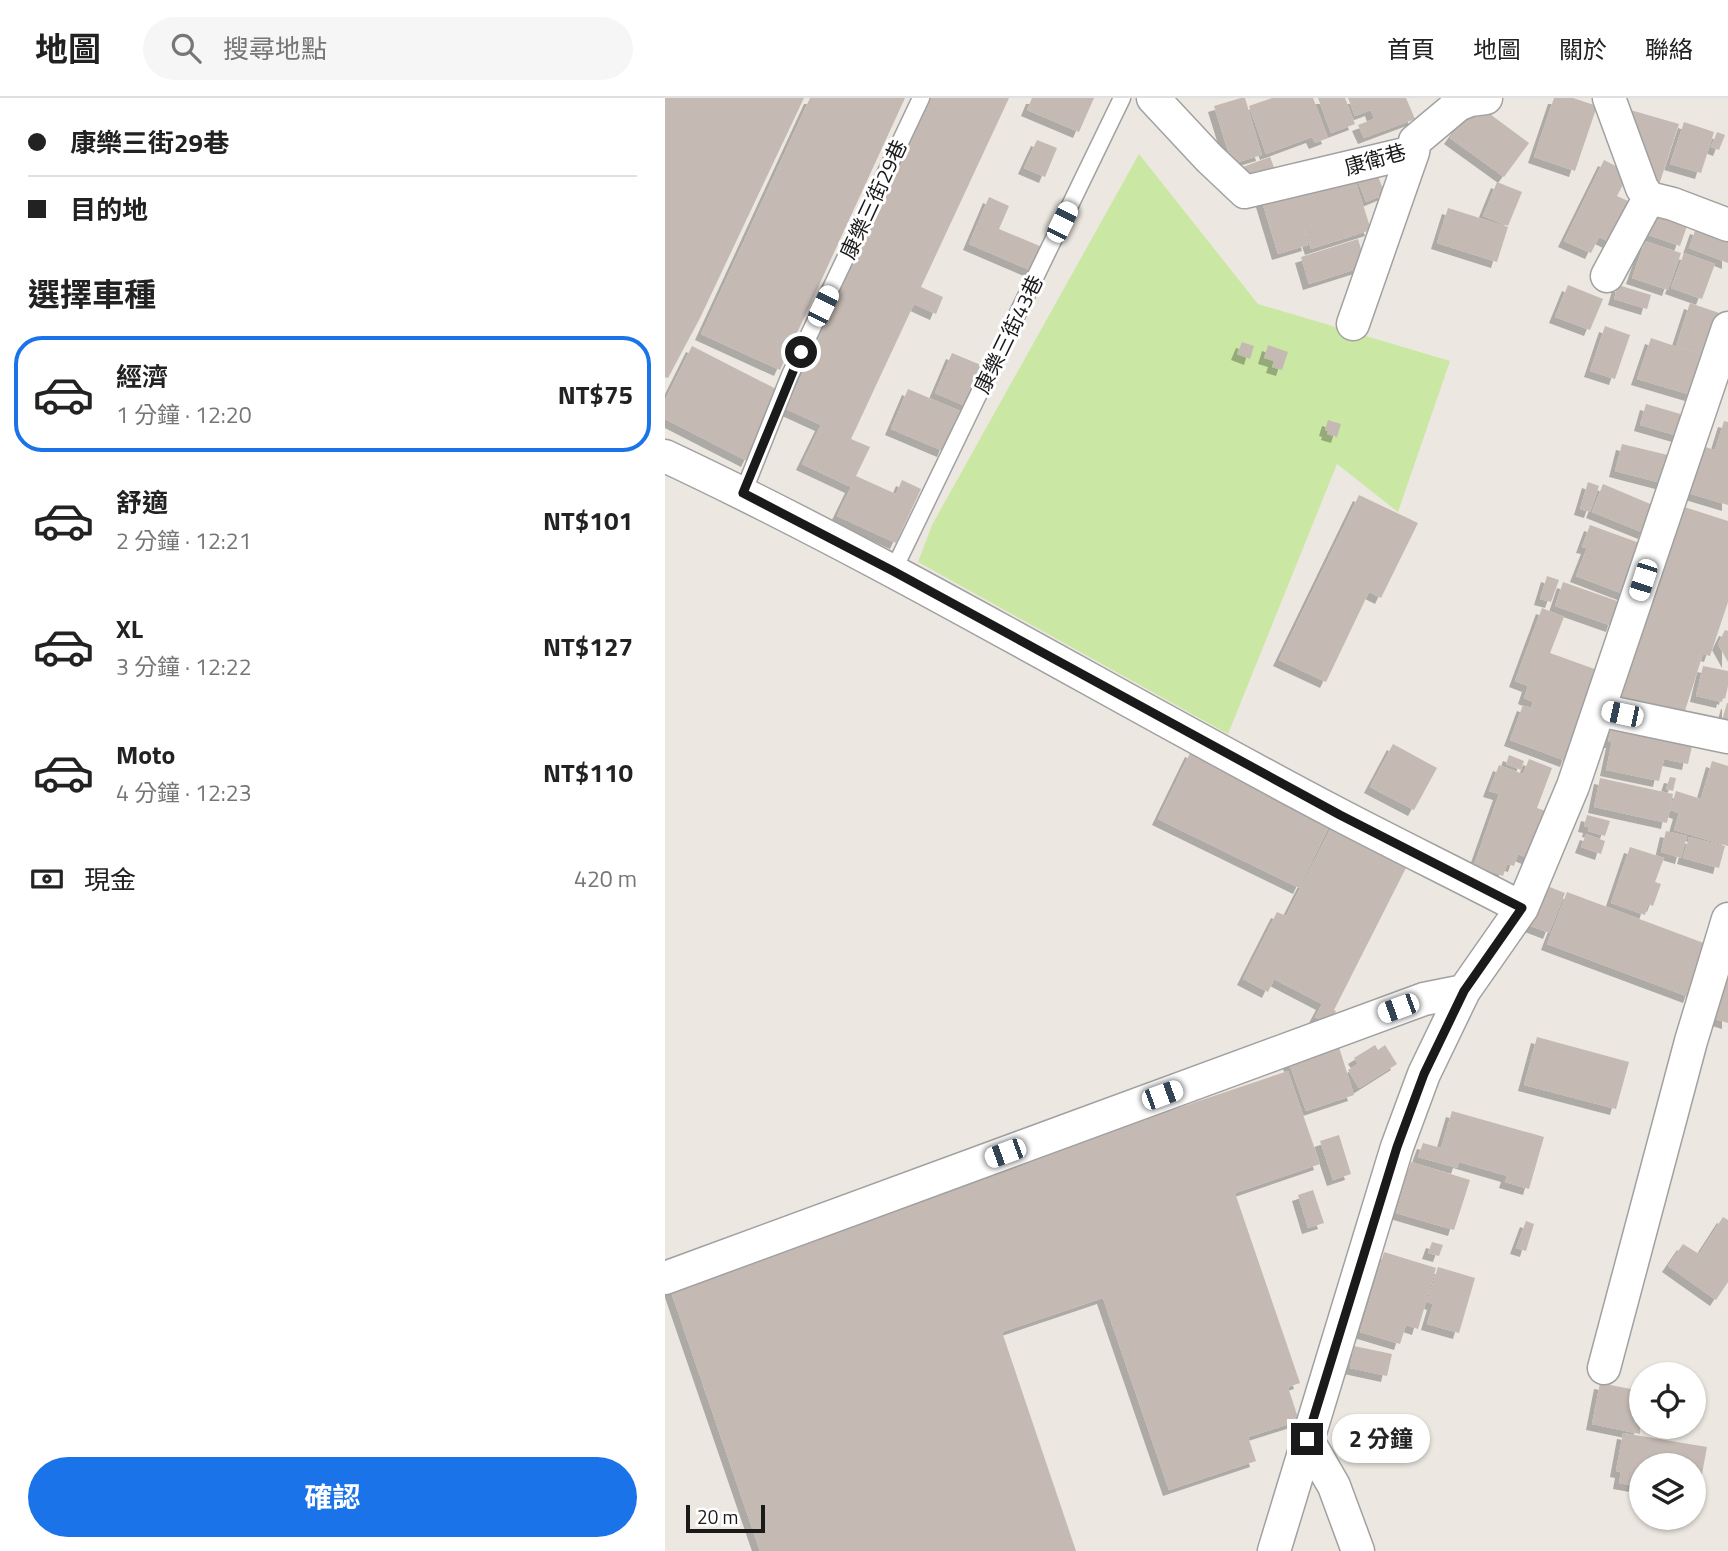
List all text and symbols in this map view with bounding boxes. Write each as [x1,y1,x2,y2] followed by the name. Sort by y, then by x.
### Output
[143,17,633,80] search box
[35,24,101,74] text: 地圖
[167,29,205,67] icon: search
[223,29,327,68] text: 搜尋地點
[1387,31,1435,67] text: 首頁
[1473,31,1521,67] text: 地圖
[1559,31,1607,67] text: 關於
[1645,31,1693,67] text: 聯絡
[70,123,229,162] text: 康樂三街29巷
[831,134,915,264] street label: 康樂三街29巷
[1340,135,1410,183] street label: 康衛巷
[70,190,148,229] text: 目的地
[1044,199,1081,245] car
[965,269,1051,399] street label: 康樂三街43巷
[28,270,156,318] text: 選擇車種
[805,283,842,329] car
[785,336,817,368] route start
[116,357,168,396] text: 經濟
[32,363,95,426] icon: car
[558,375,633,414] text: NT$75
[116,397,252,432] text: 1 分鐘 · 12:20
[116,483,168,522] text: 舒適
[32,489,95,552] icon: car
[543,501,633,540] text: NT$101
[116,523,252,558] text: 2 分鐘 · 12:21
[1627,557,1660,603] car
[116,609,143,648] text: XL
[32,615,95,678] icon: car
[543,627,633,666] text: NT$127
[116,649,252,684] text: 3 分鐘 · 12:22
[1600,699,1645,729] car
[116,735,175,774] text: Moto
[32,741,95,804] icon: car
[543,753,633,792] text: NT$110
[116,775,252,810] text: 4 分鐘 · 12:23
[28,860,66,898] icon: cash
[84,860,136,899] text: 現金
[574,861,637,896] text: 420 m
[1375,991,1422,1025] car
[1139,1078,1186,1112] car
[982,1136,1029,1170] car
[1629,1362,1706,1530] map controls
[1629,1362,1706,1439] button: locate
[1331,1414,1429,1464] callout: 2 分鐘
[1349,1421,1413,1456] text: 2 分鐘
[1291,1423,1323,1455] route end
[1629,1453,1706,1530] button: layers
[28,1457,637,1537] button: 確認
[686,1502,765,1534] scale bar
[697,1502,738,1531] text: 20 m

